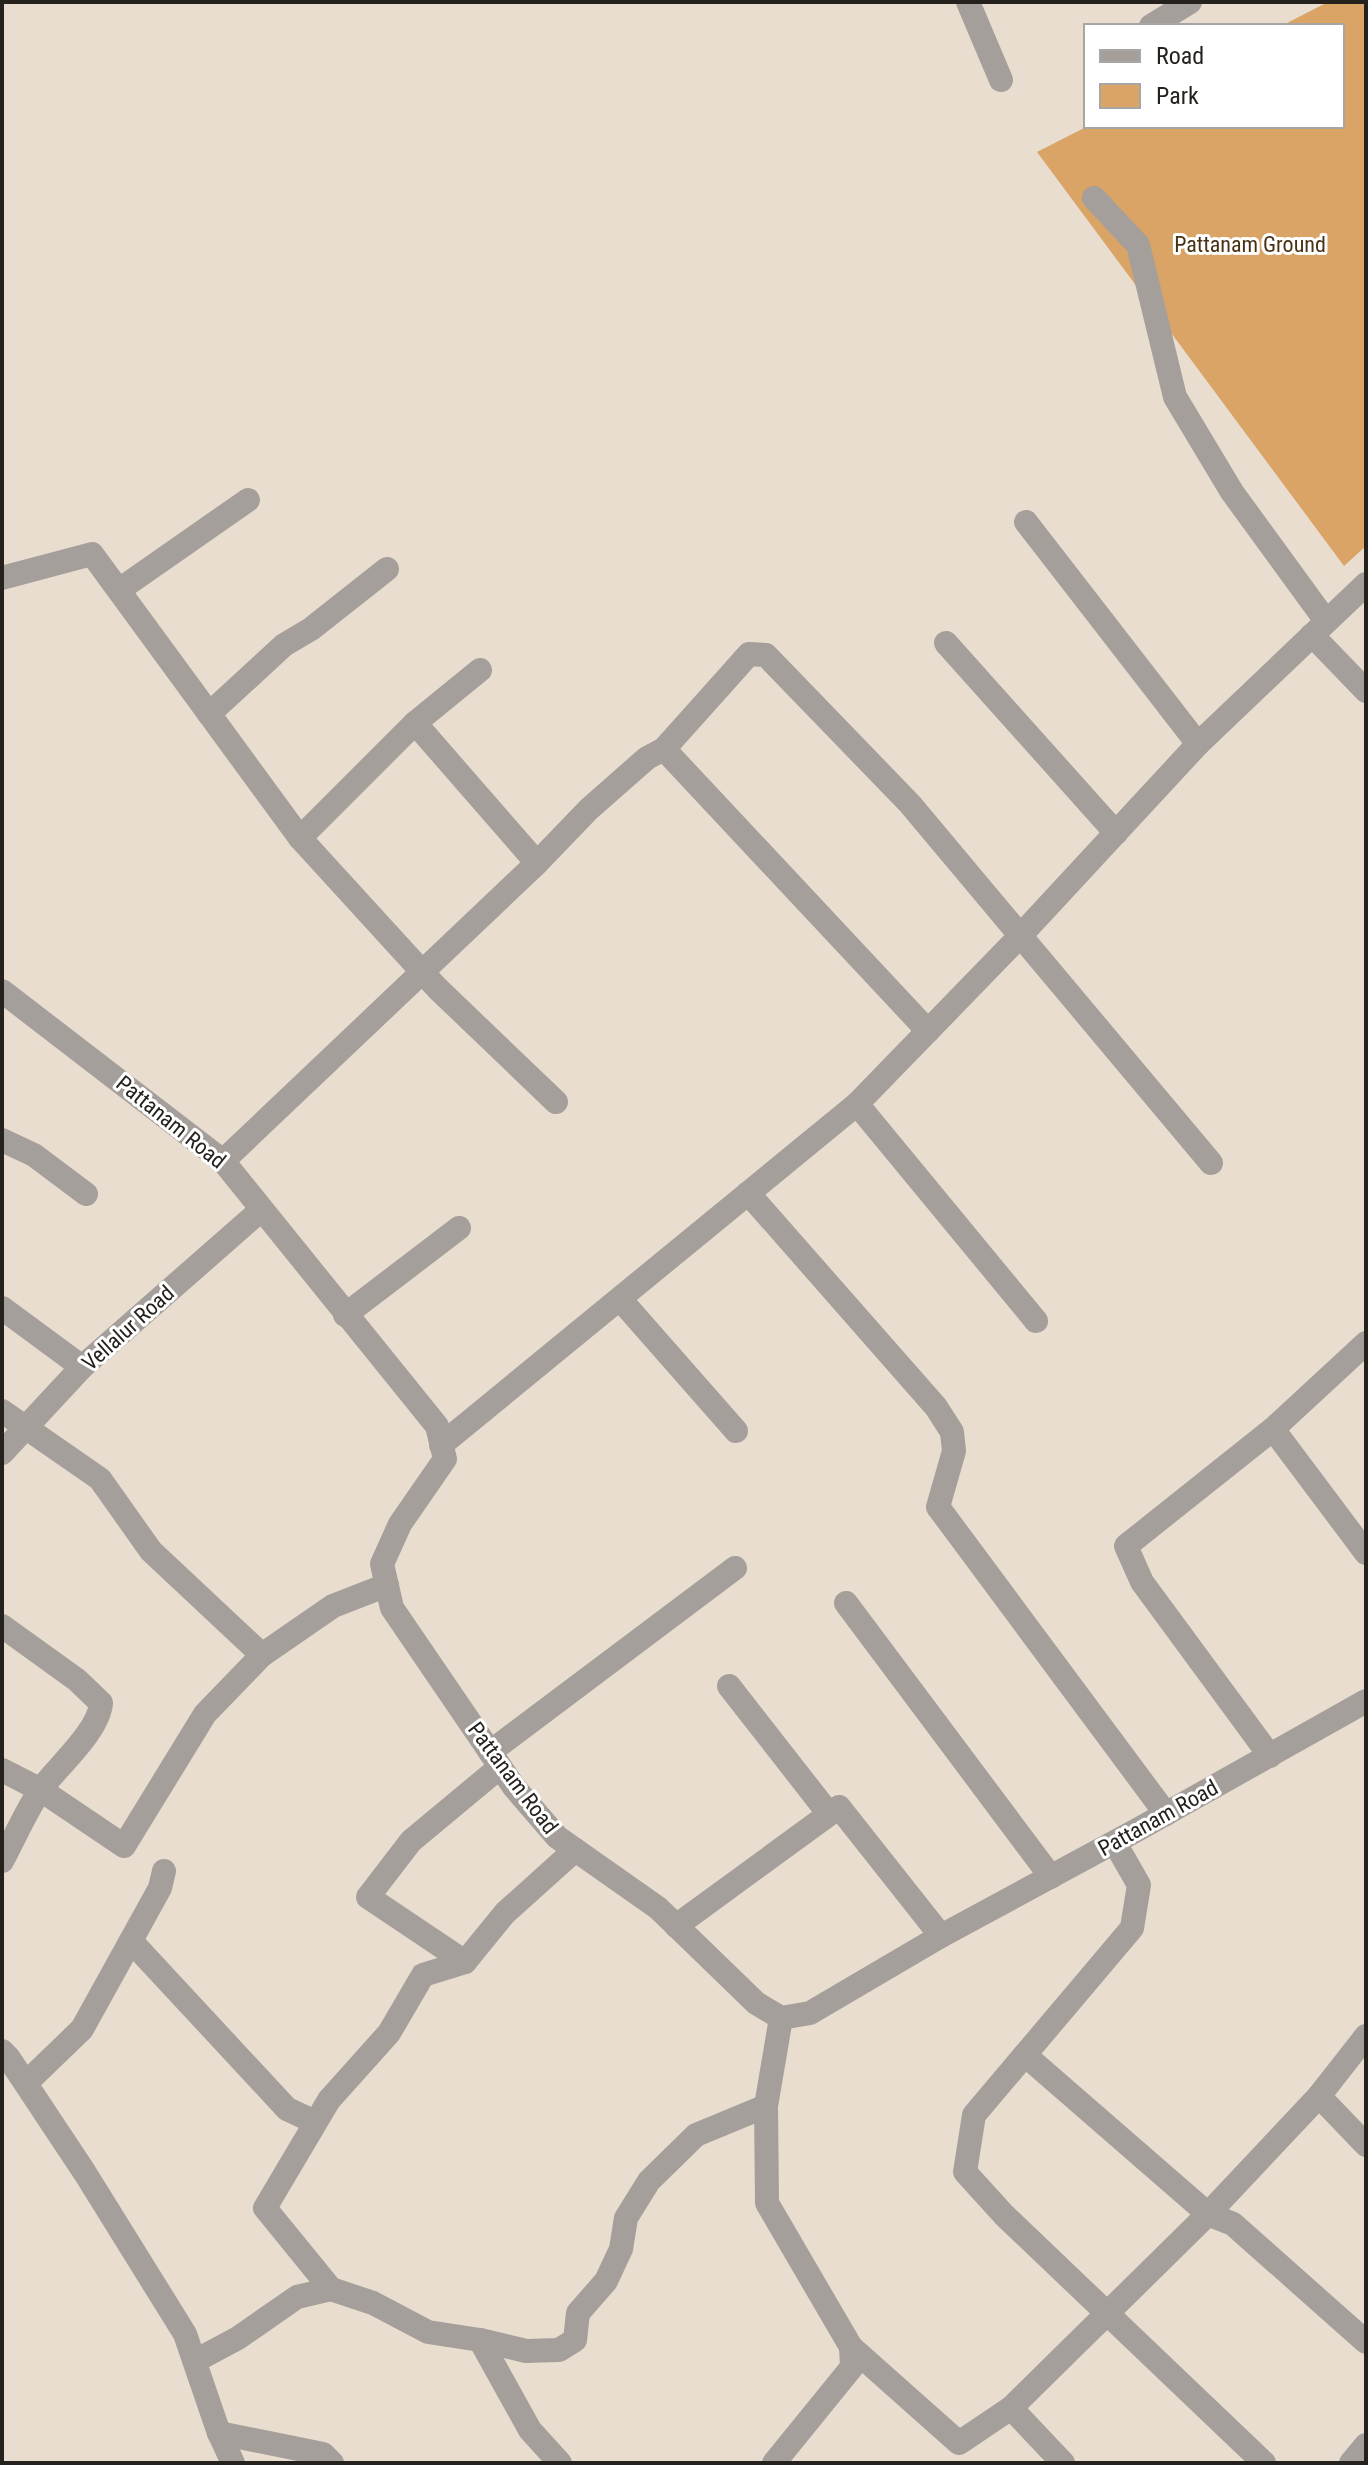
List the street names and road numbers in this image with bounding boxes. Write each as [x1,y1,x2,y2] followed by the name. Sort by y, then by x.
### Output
[111,1070,231,1174] street label: Pattanam Road
[77,1280,179,1376] street label: Vellalur Road
[463,1717,563,1839] street label: Pattanam Road
[1094,1775,1222,1861] street label: Pattanam Road

